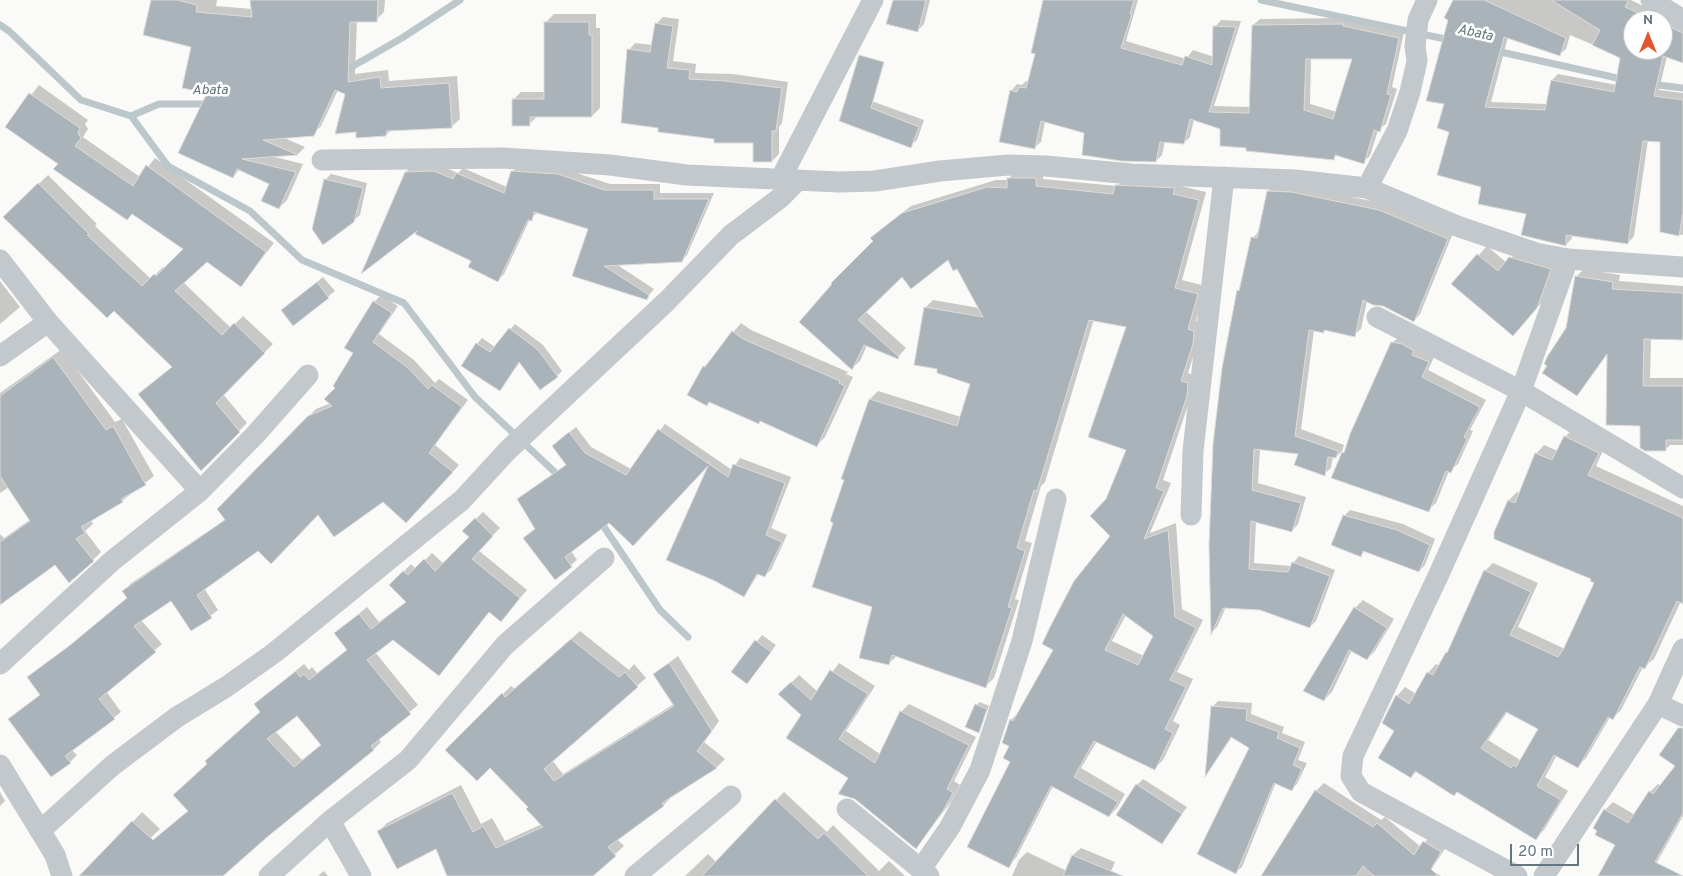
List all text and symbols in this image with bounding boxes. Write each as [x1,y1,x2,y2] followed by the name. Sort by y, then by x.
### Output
[1623,10,1673,60] north arrow
[1643,12,1653,29] text: N
[1456,22,1494,46] water label: Abata
[192,83,228,99] water label: Abata
[1513,834,1582,866] scale bar
[1518,843,1553,862] text: 20 m

